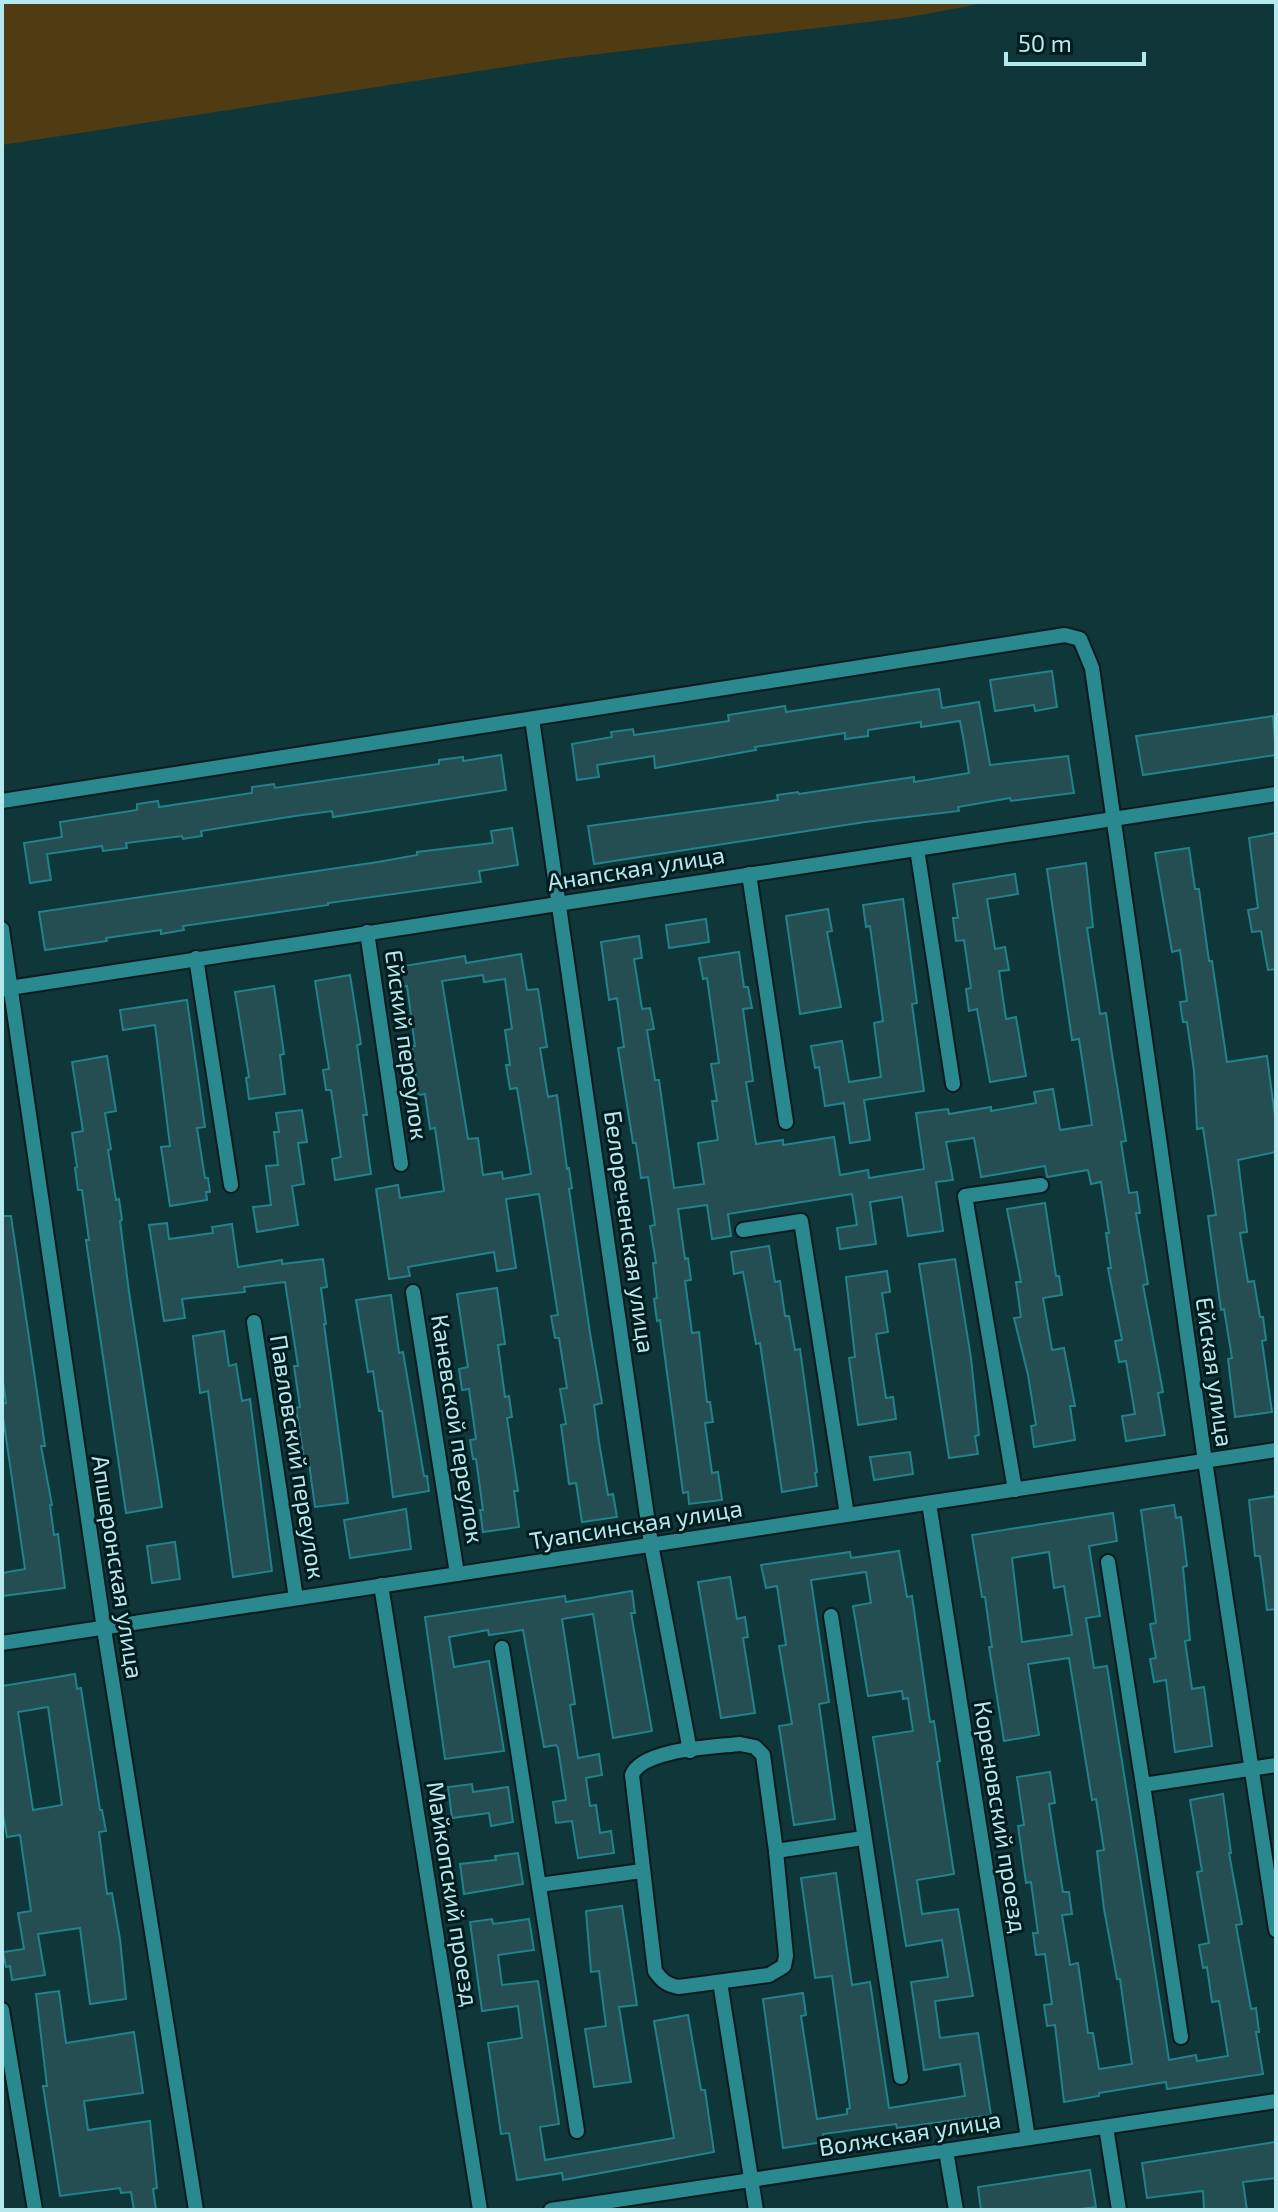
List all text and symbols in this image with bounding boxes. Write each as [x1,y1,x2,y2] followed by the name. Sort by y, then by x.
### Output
[1006,16,1144,66] scale bar
[1018,28,1072,57] text: 50 m
[545,839,727,897] street label: Анапская улица
[379,948,435,1142] street label: Ейский переулок
[598,1109,662,1355] street label: Белореченская улица
[1190,1295,1240,1449] street label: Ейская улица
[425,1312,491,1546] street label: Каневской переулок
[264,1333,332,1581] street label: Павловский переулок
[85,1453,150,1681] street label: Апшеронская улица
[527,1492,744,1556] street label: Туапсинская улица
[969,1699,1034,1935] street label: Кореновский проезд
[421,1779,486,2008] street label: Майкопский проезд
[817,2104,1003,2162] street label: Волжская улица

